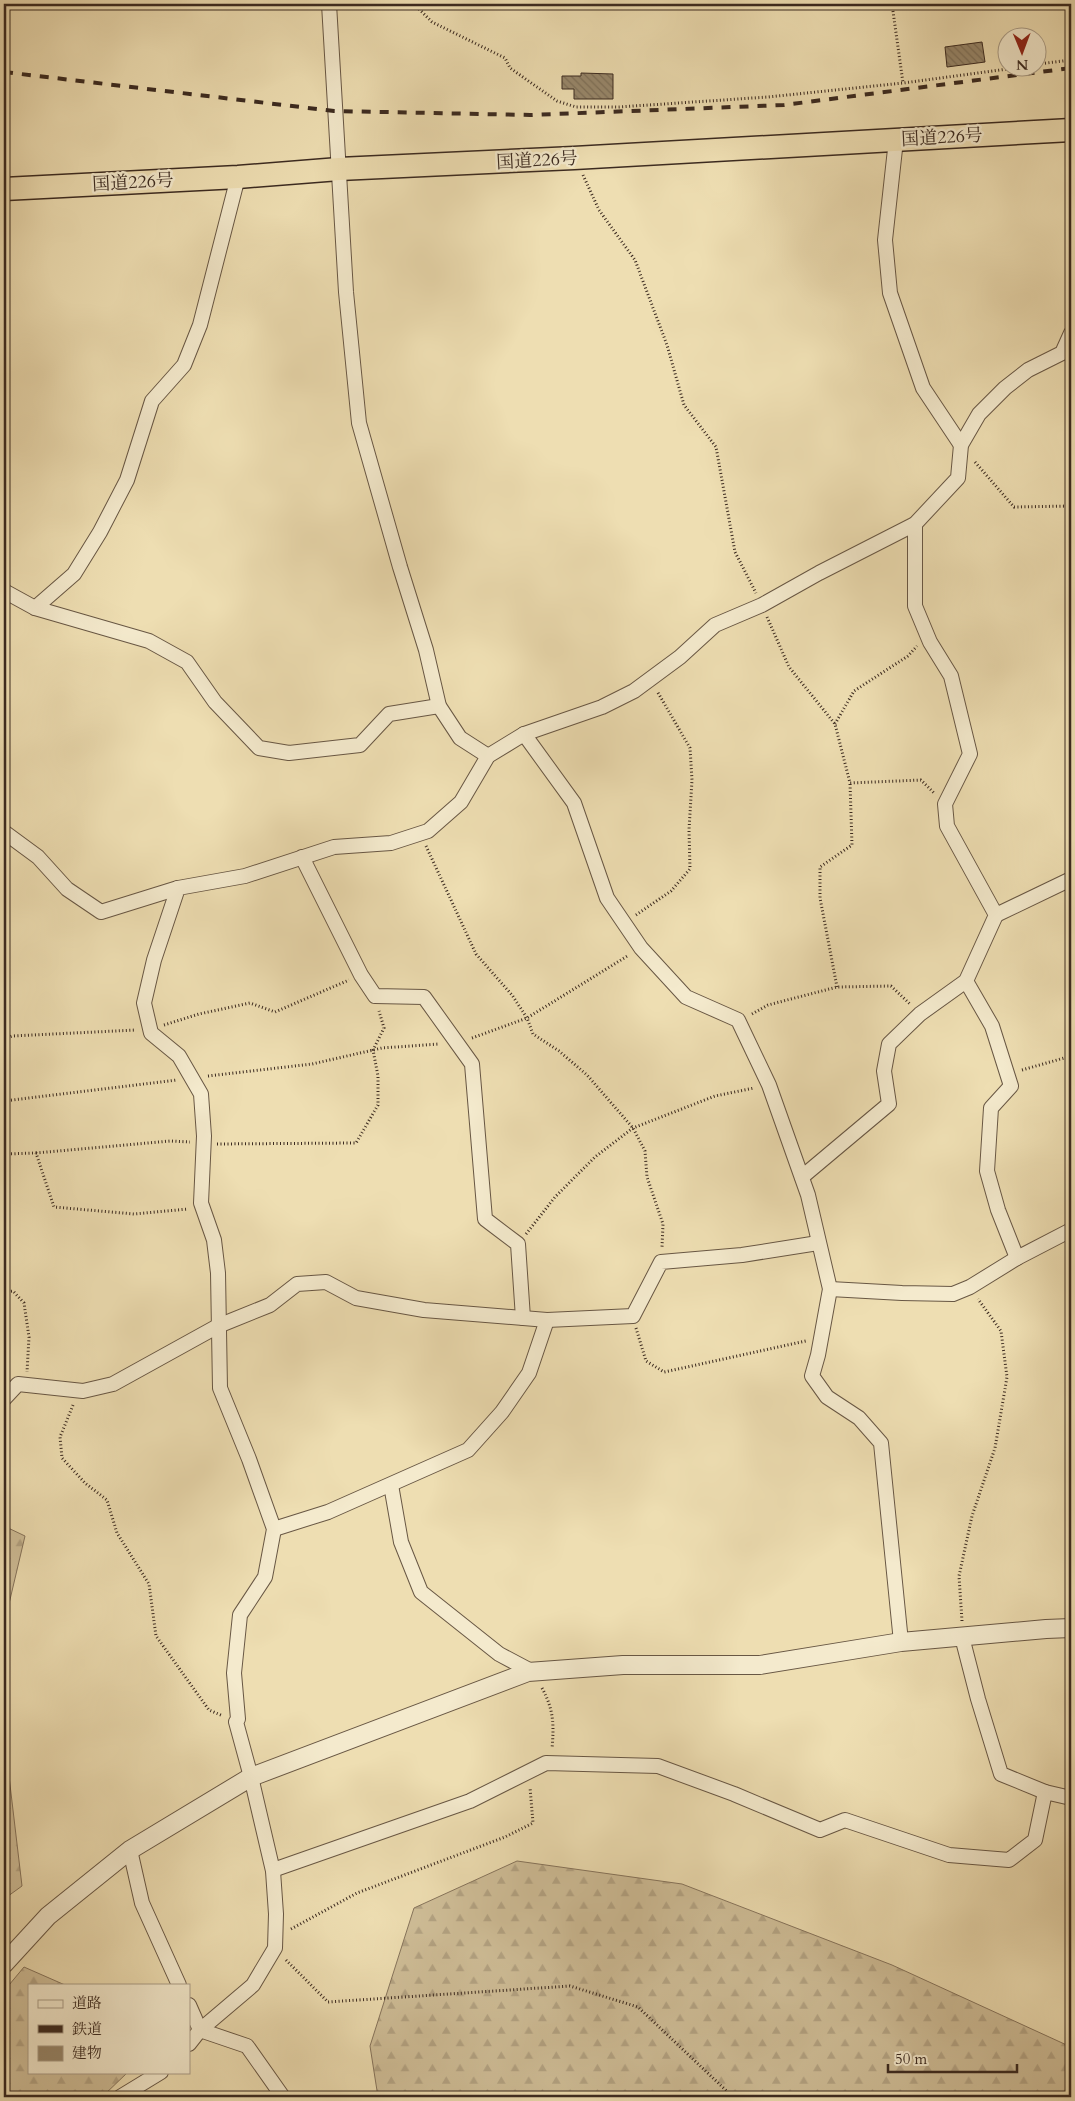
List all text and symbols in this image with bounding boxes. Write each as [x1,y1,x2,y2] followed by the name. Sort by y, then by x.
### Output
[998,28,1048,78] north arrow
[1016,55,1028,74] text: N
[901,123,983,152] street label: 国道226号
[496,146,578,175] street label: 国道226号
[92,168,174,197] street label: 国道226号
[28,1984,190,2074] legend
[72,1993,102,2013] text: 道路
[72,2019,102,2039] text: 鉄道
[888,2041,1016,2073] scale bar
[72,2043,102,2063] text: 建物
[895,2049,927,2069] text: 50 m

